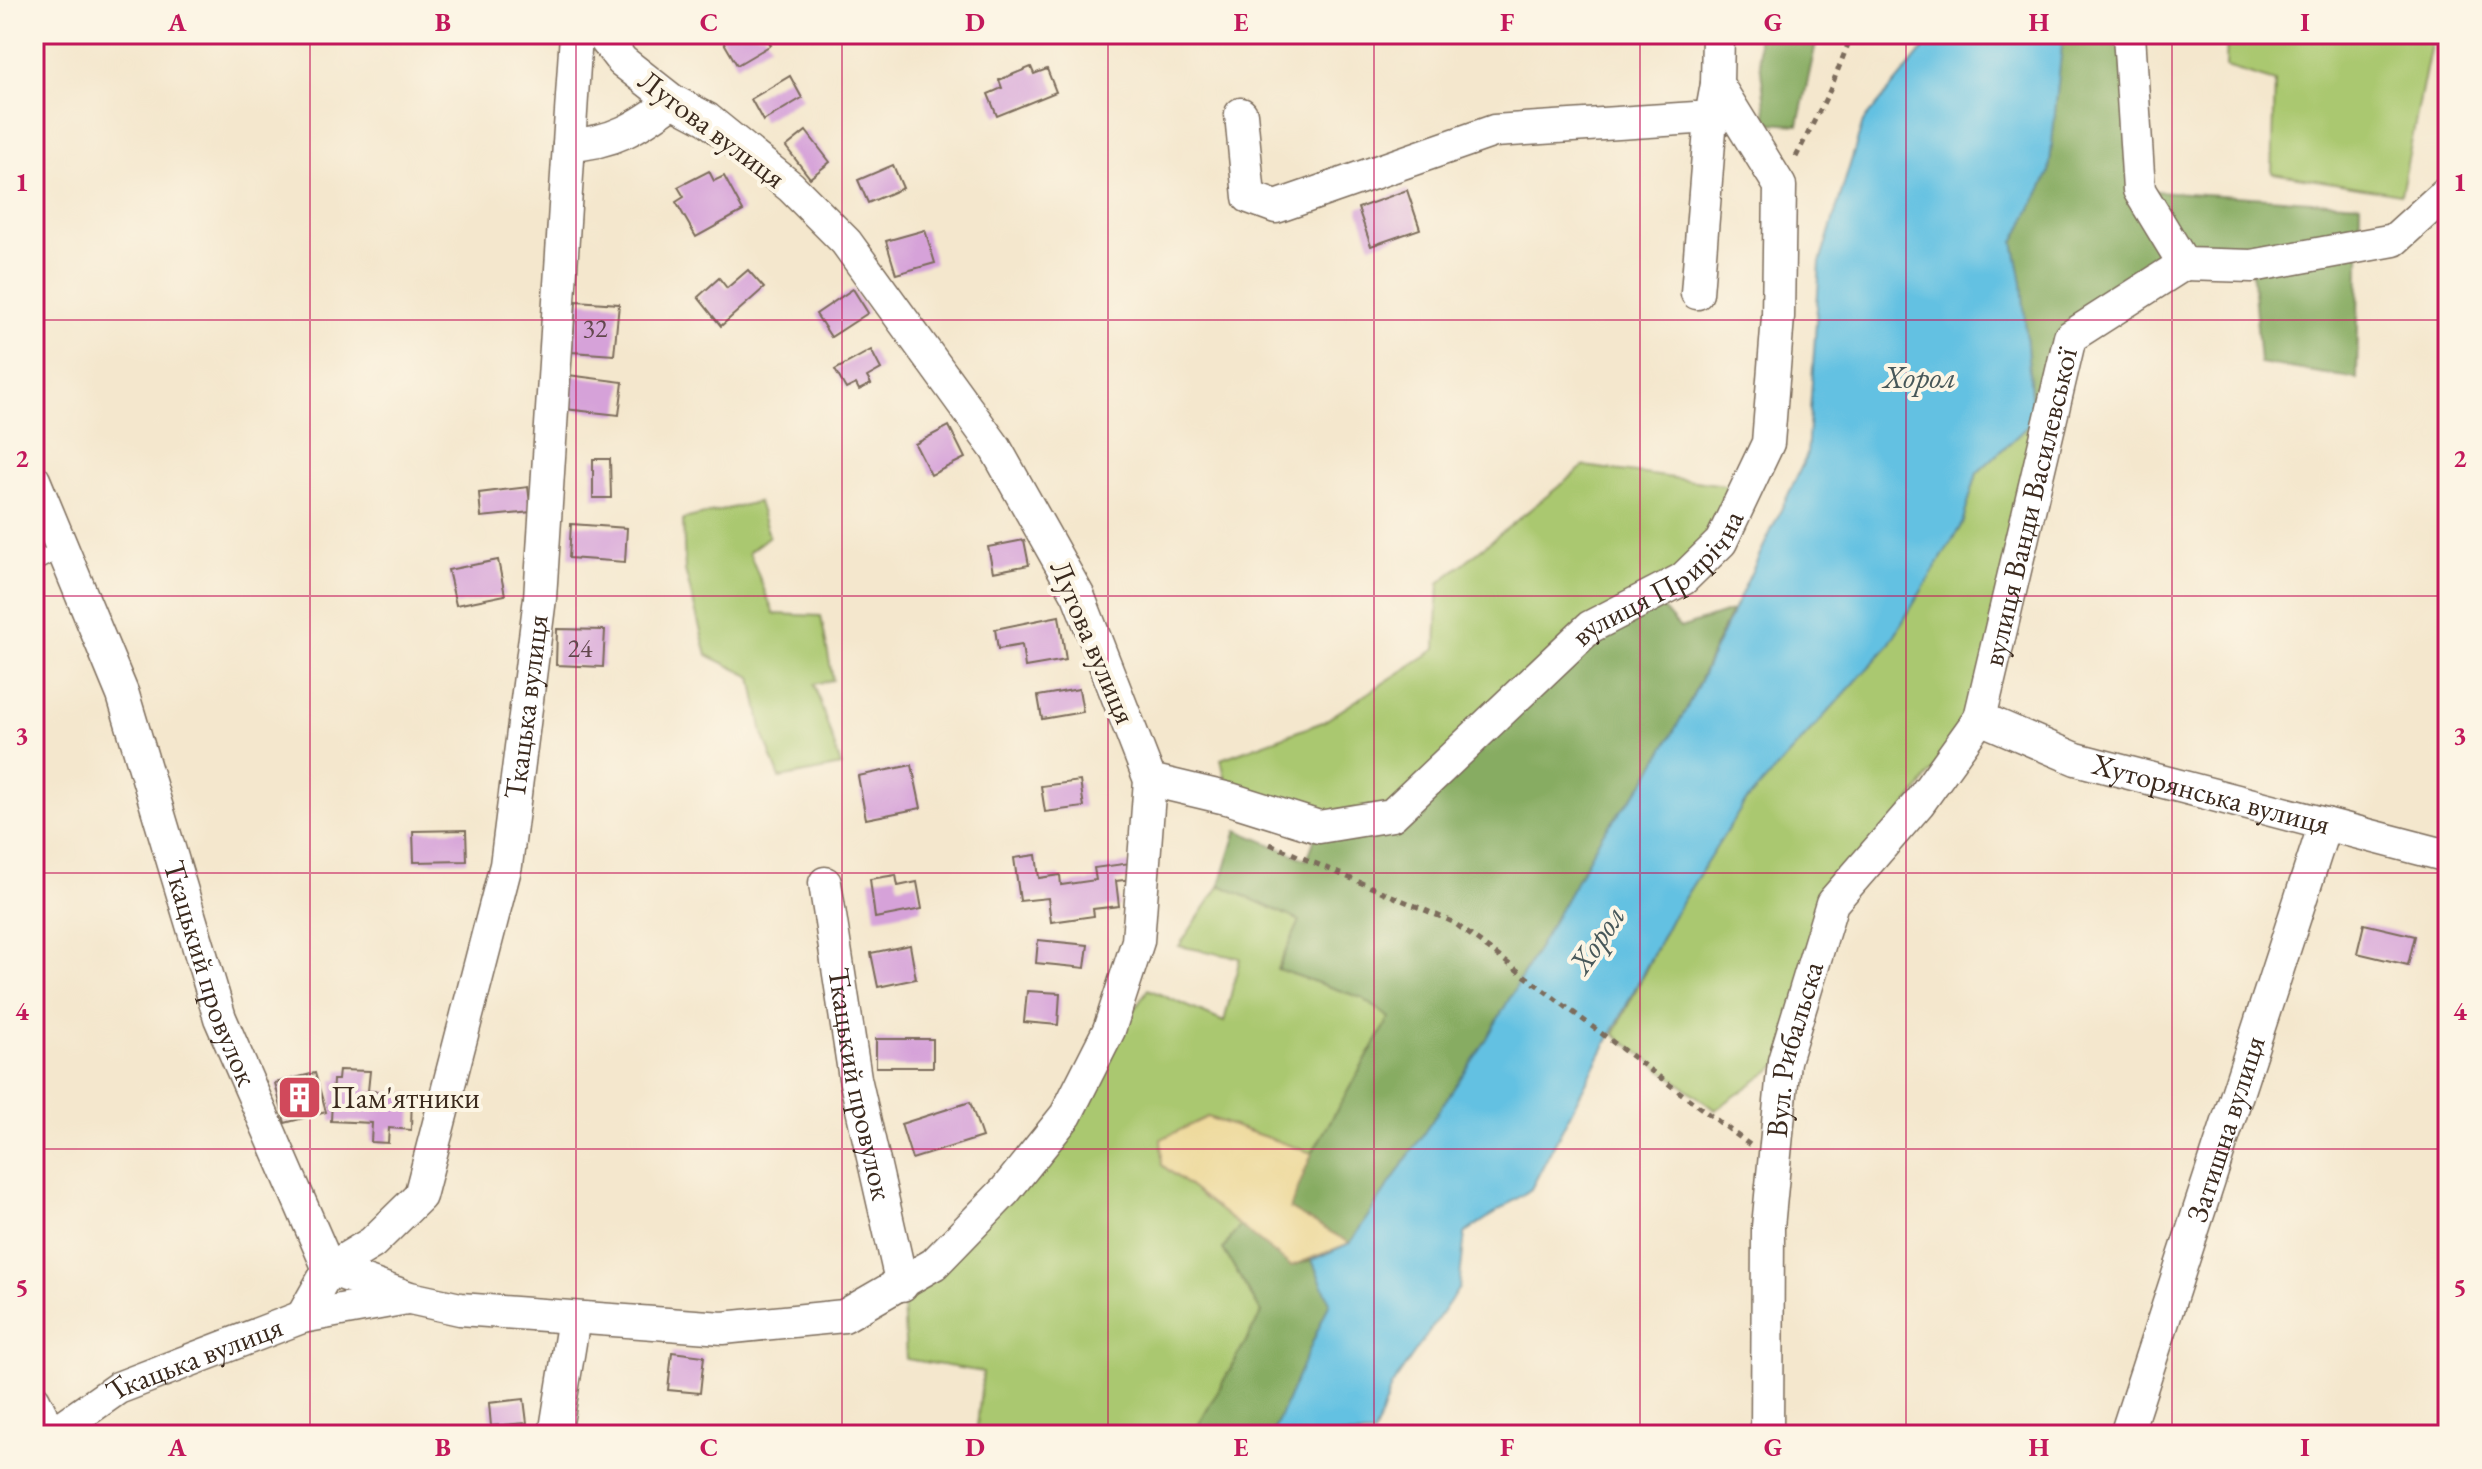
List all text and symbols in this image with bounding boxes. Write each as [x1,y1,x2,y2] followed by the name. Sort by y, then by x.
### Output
[167,5,187,39] text: A
[435,5,451,39] text: B
[700,5,718,39] text: C
[965,5,985,39] text: D
[1234,5,1249,39] text: E
[1500,5,1514,39] text: F
[1764,5,1783,39] text: G
[2029,5,2050,39] text: H
[2300,5,2310,39] text: I
[631,61,794,197] street label: Лугова вулиця
[15,165,29,199] text: 1
[2453,165,2467,199] text: 1
[583,311,608,345] house number: 32
[1973,343,2086,670] street label: вулиця Ванди Василевської
[1882,356,1957,398] water label: Хорол
[15,441,29,475] text: 2
[2453,441,2467,475] text: 2
[1562,504,1752,654] street label: вулиця Прирічна
[1041,554,1145,730] street label: Лугова вулиця
[495,612,557,801] street label: Ткацька вулиця
[568,631,593,665] house number: 24
[15,718,29,752] text: 3
[2453,718,2467,752] text: 3
[2087,744,2334,843] street label: Хуторянська вулиця
[155,855,267,1092] street label: Ткацький провулок
[1558,897,1635,983] water label: Хорол
[1757,957,1832,1139] street label: Вул. Рибальска
[819,965,902,1204] street label: Ткацький провулок
[15,994,29,1028] text: 4
[2453,994,2467,1028] text: 4
[2177,1031,2274,1227] street label: Затишна вулиця
[276,1074,324,1122] building icon: Пам'ятники
[331,1078,480,1117] place label: Пам'ятники
[15,1270,29,1304] text: 5
[2453,1270,2467,1304] text: 5
[98,1306,288,1410] street label: Ткацька вулиця
[167,1430,187,1464] text: A
[435,1430,451,1464] text: B
[700,1430,718,1464] text: C
[965,1430,985,1464] text: D
[1234,1430,1249,1464] text: E
[1500,1430,1514,1464] text: F
[1764,1430,1783,1464] text: G
[2029,1430,2050,1464] text: H
[2300,1430,2310,1464] text: I

